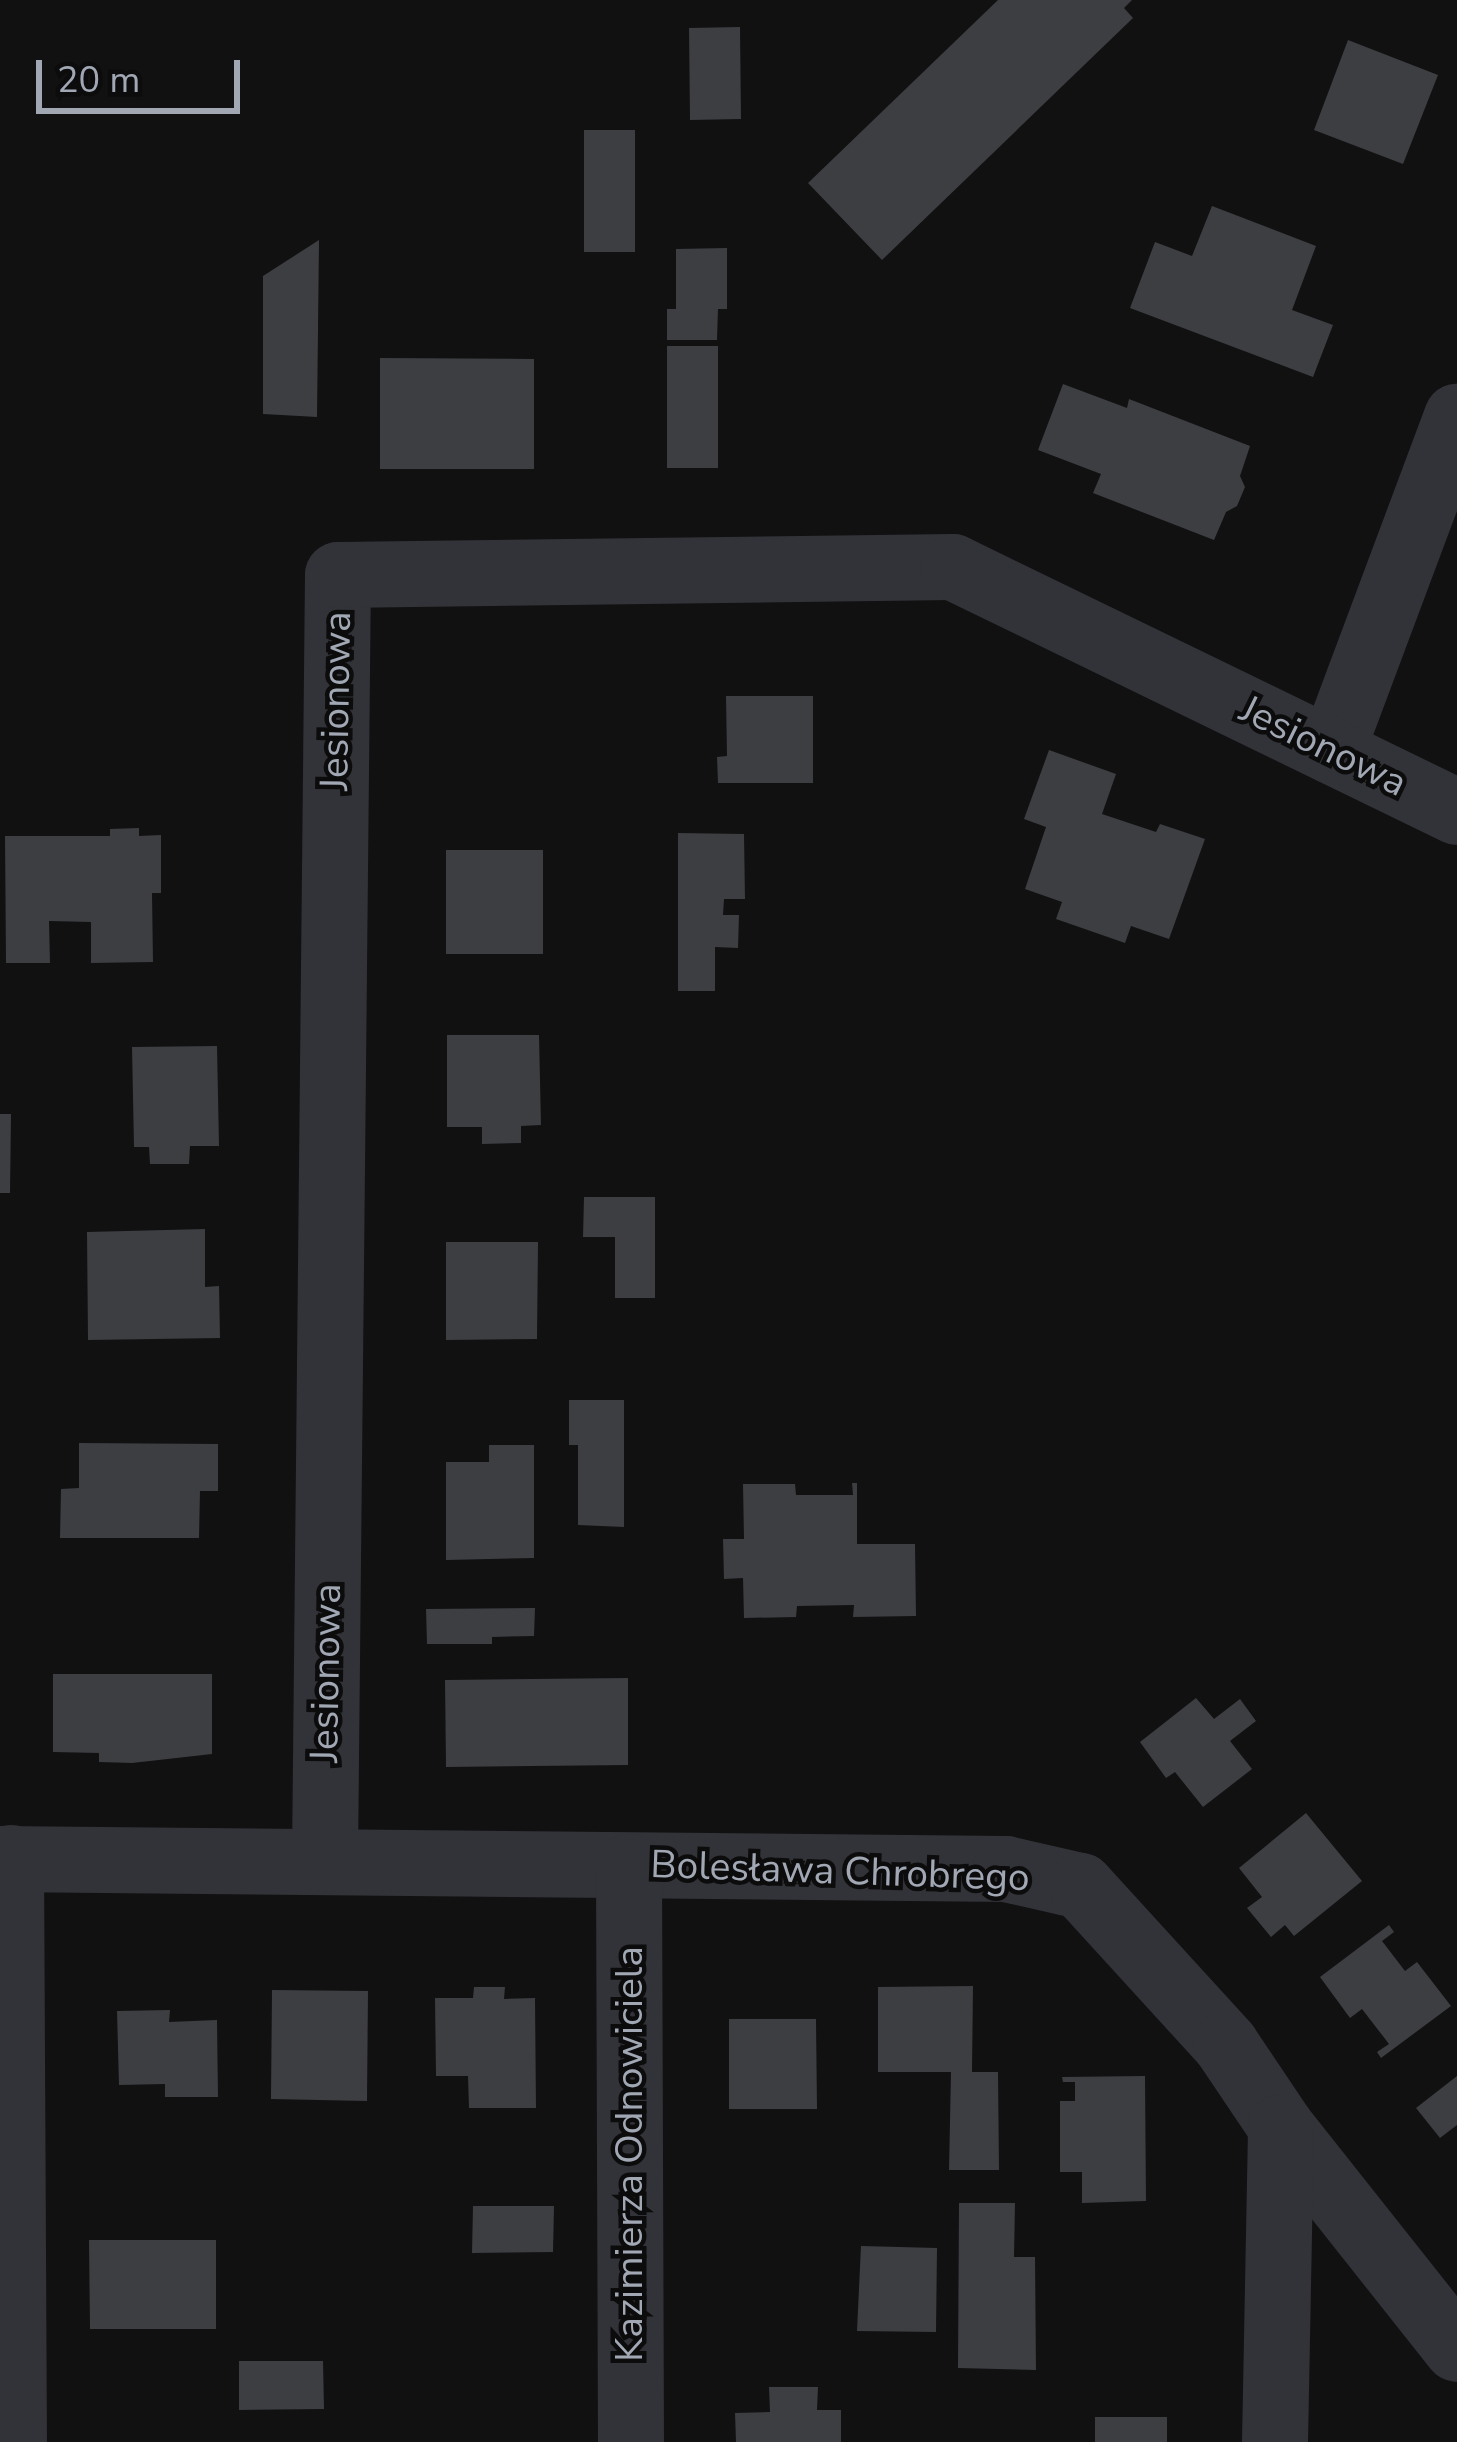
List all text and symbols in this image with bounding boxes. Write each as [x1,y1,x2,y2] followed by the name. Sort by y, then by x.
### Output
[42,36,246,110] scale bar
[57,56,140,105] text: 20 m
[312,611,362,791] street label: Jesionowa
[1232,687,1414,807] street label: Jesionowa
[302,1583,352,1763] street label: Jesionowa
[650,1842,1030,1902] street label: Bolesława Chrobrego
[607,1946,653,2362] street label: Kazimierza Odnowiciela

